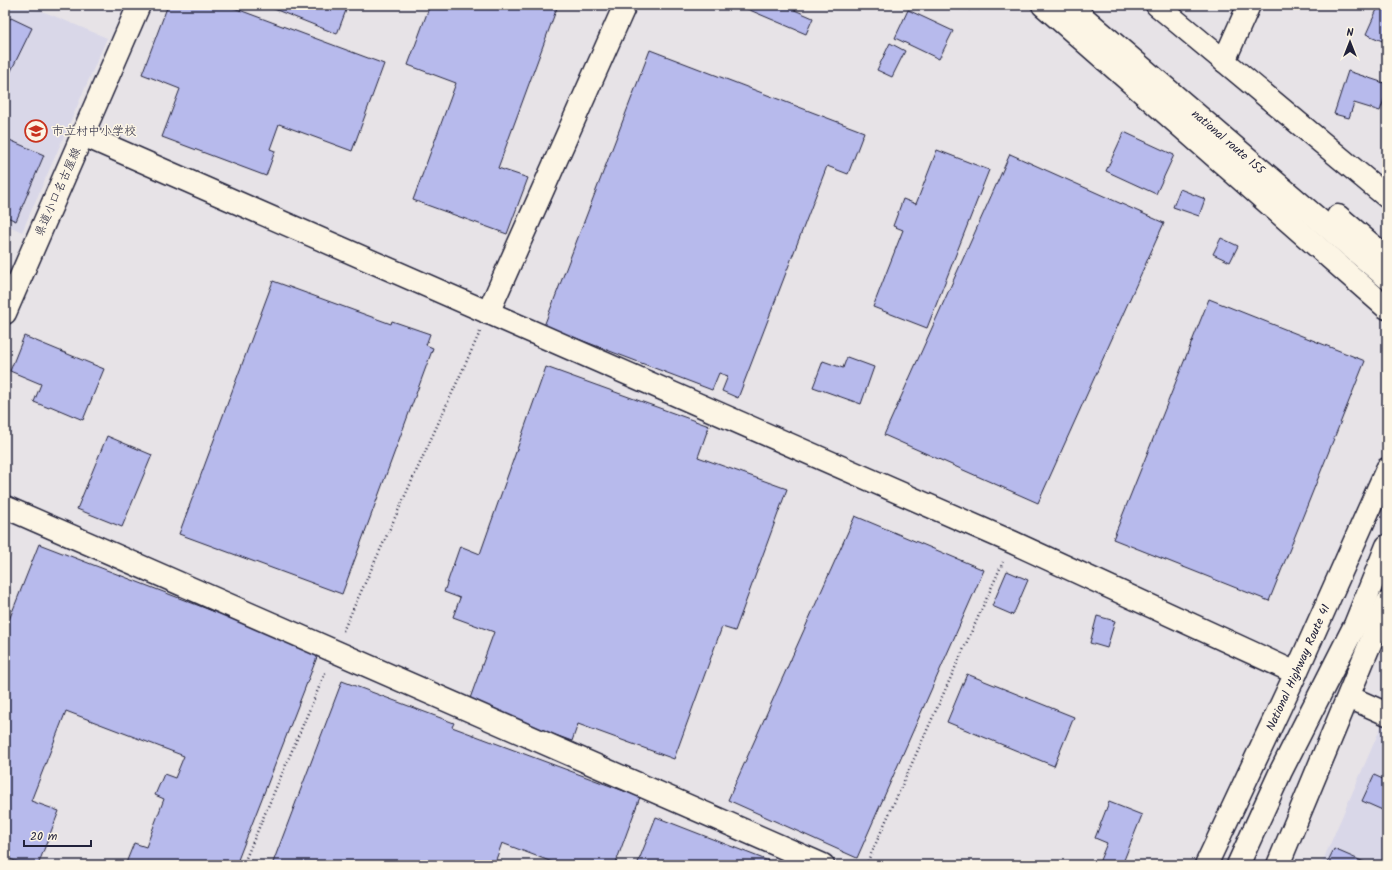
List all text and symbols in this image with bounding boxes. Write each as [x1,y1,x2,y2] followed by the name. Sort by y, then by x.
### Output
[1330,22,1370,62] north arrow
[1347,24,1354,42] text: N
[1187,105,1270,180] street label: national route 155
[23,118,49,144] school or university icon: 市立村中小学校
[52,122,136,141] place label: 市立村中小学校
[30,144,86,240] street label: 県道小口名古屋線
[1261,601,1335,734] street label: National Highway Route 41
[24,822,91,848] scale bar
[30,827,58,846] text: 20 m

